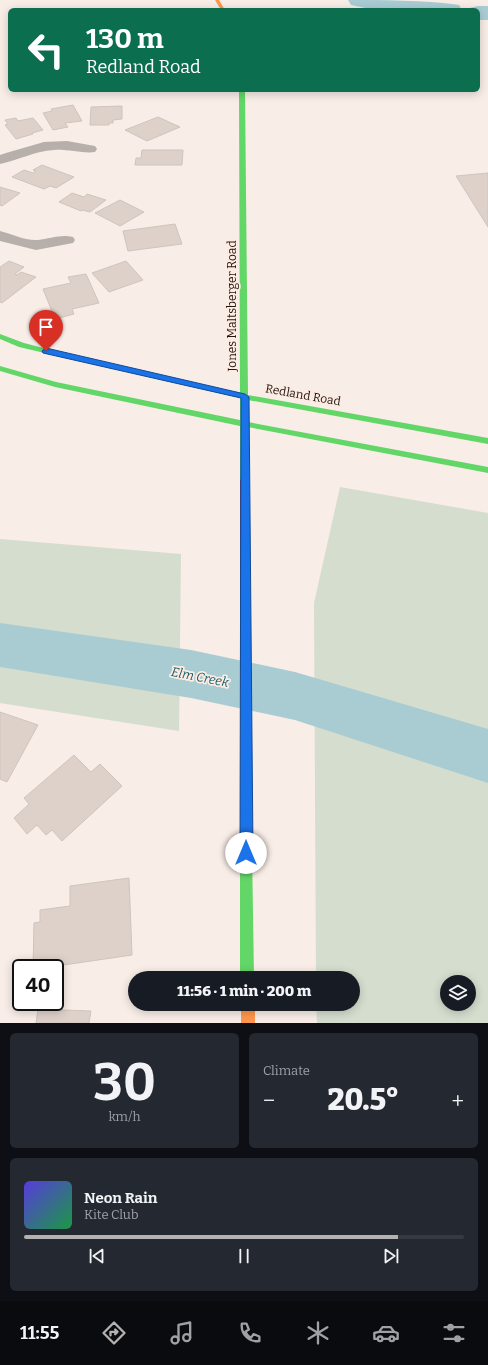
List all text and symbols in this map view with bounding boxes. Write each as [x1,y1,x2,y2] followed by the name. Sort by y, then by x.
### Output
[86,22,164,55] text: 130 m
[20,24,72,76] icon: left
[86,56,201,78] text: Redland Road
[225,240,239,373] street label: Jones Maltsberger Road
[29,310,63,351] pin
[35,316,57,338] icon: arrive
[264,381,342,409] street label: Redland Road
[170,664,231,690] water label: Elm Creek
[225,832,267,874] position arrow
[12,959,64,1011] speed limit sign: 40
[440,975,476,1011] map controls
[440,975,476,1011] button: layers
[177,982,311,1000] text: 11:56 · 1 min · 200 m
[93,1051,156,1114] text: 30
[263,1063,310,1078] text: Climate
[327,1082,399,1118] text: 20.5°
[263,1087,275,1114] text: −
[451,1087,464,1114] text: +
[108,1109,141,1124] text: km/h
[84,1189,157,1207] text: Neon Rain
[84,1207,138,1222] text: Kite Club
[86,1245,108,1267] icon: previous
[233,1245,255,1267] icon: pause
[380,1245,402,1267] icon: next
[100,1319,128,1347] icon: directions
[168,1319,196,1347] icon: music
[236,1319,264,1347] icon: phone
[304,1319,332,1347] icon: climate
[372,1319,400,1347] icon: car
[440,1319,468,1347] icon: filters
[20,1322,59,1344] text: 11:55

